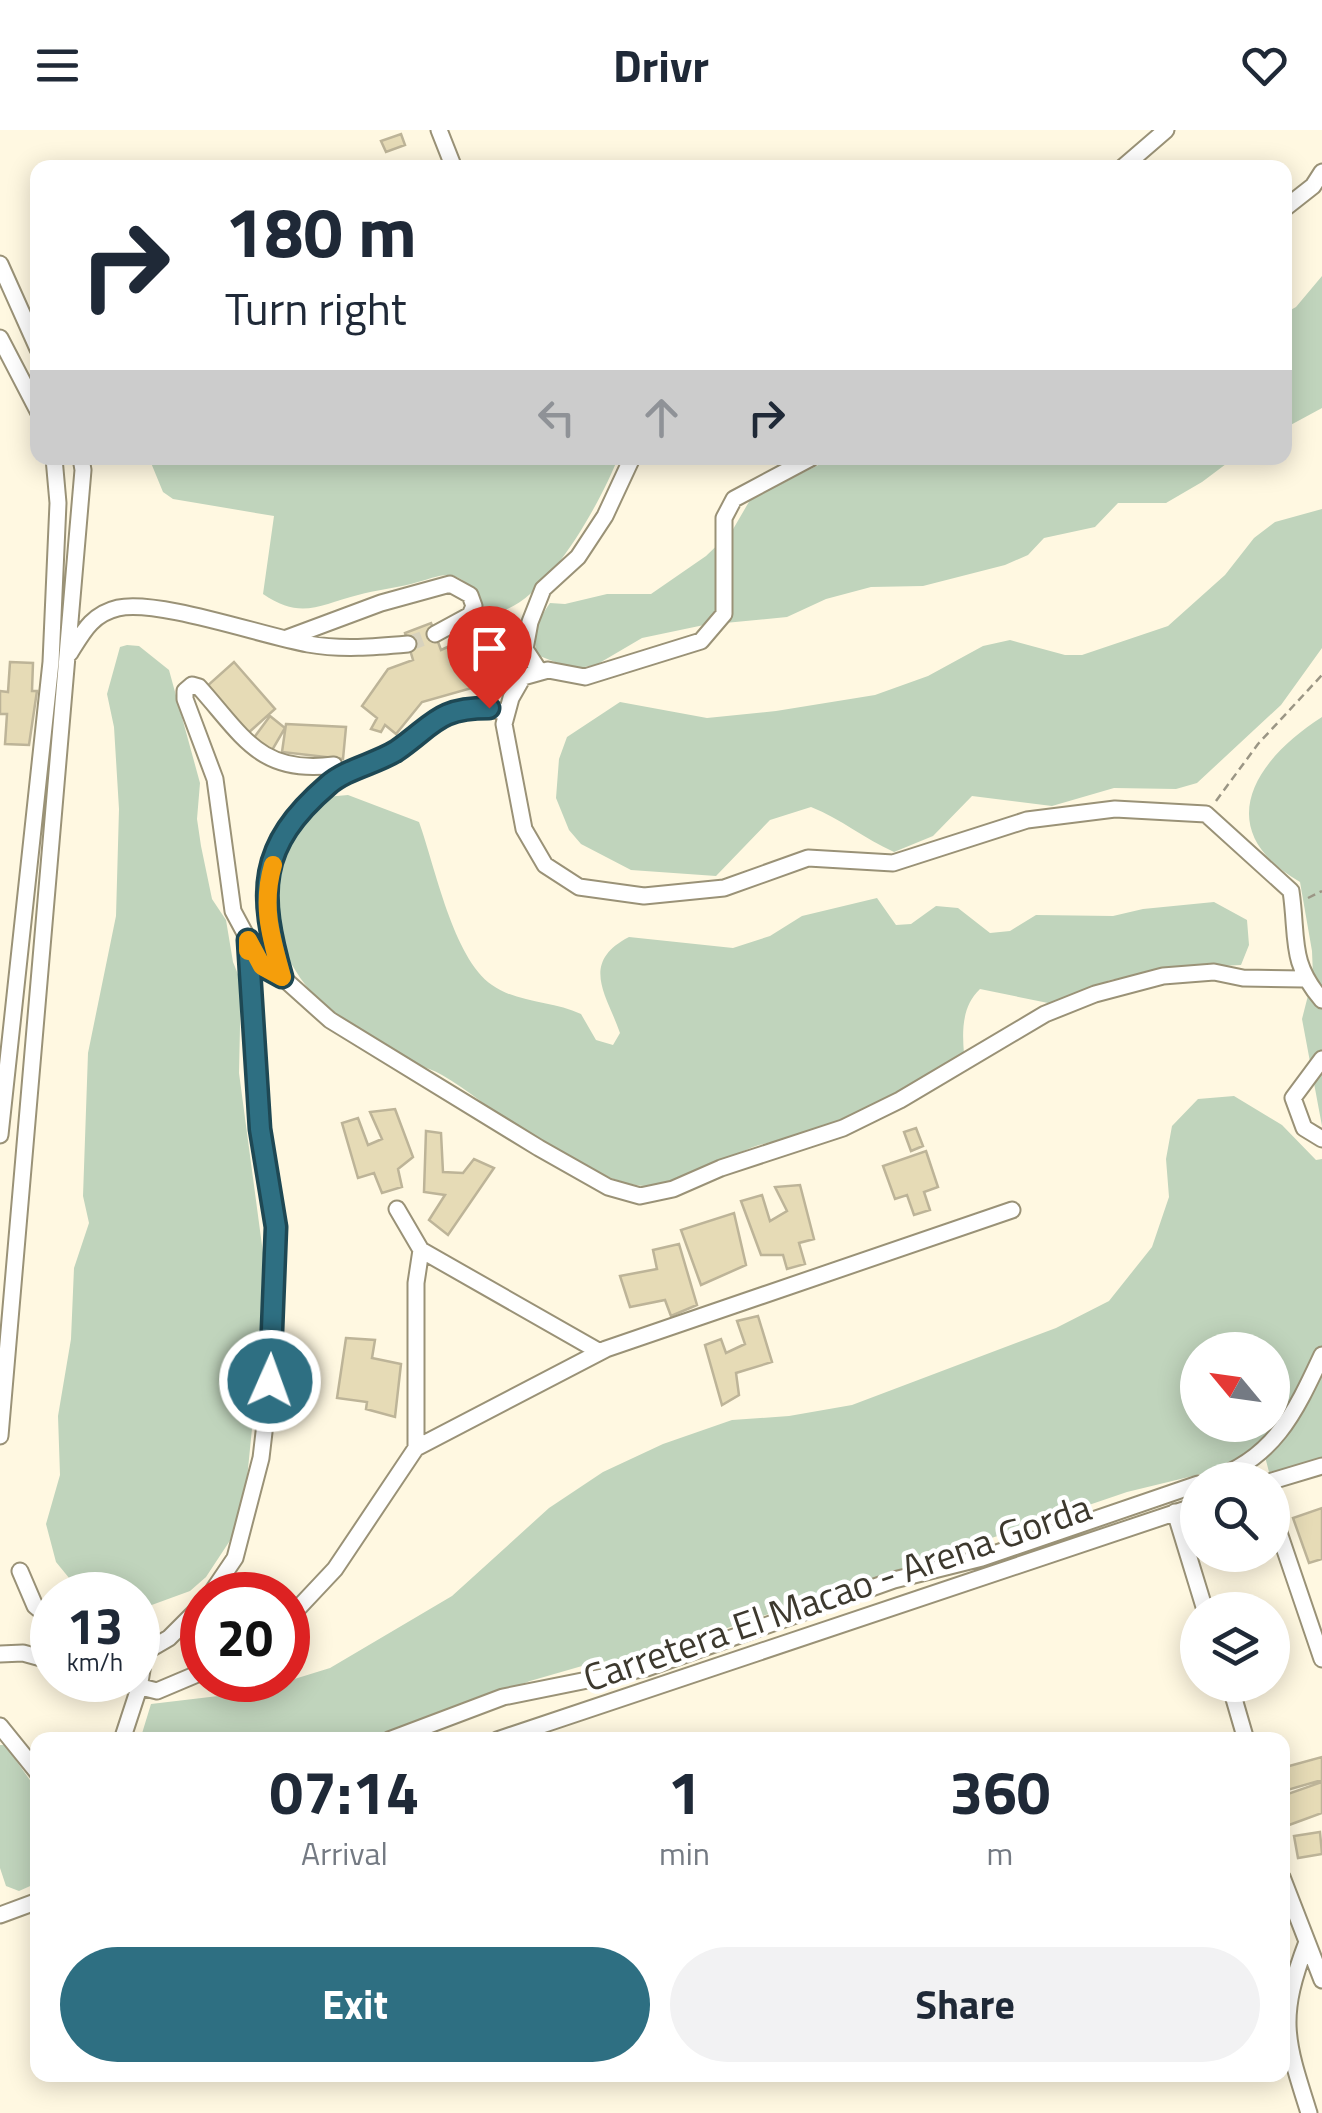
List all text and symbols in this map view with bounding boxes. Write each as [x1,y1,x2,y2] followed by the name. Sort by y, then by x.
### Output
[613,31,709,99] text: Drivr
[30,38,85,93] icon: menu
[1237,38,1292,93] icon: heart
[225,178,417,284] text: 180 m
[60,200,190,330] icon: right
[225,274,407,342] text: Turn right
[529,390,584,445] icon: left
[634,390,689,445] icon: ahead
[739,390,794,445] icon: right
[447,606,532,709] pin
[462,621,517,676] icon: arrive
[218,1329,322,1433] position arrow
[1180,1332,1290,1442] north arrow
[1180,1332,1290,1702] map controls
[1180,1462,1290,1572] button: search
[575,1478,1099,1706] street label: Carretera El Macao - Arena Gorda
[180,1572,310,1702] speed limit sign: 20
[67,1587,123,1663] text: 13
[1180,1592,1290,1702] button: layers
[67,1643,123,1681] text: km/h
[270,1746,419,1837] text: 07:14
[668,1746,701,1837] text: 1
[950,1746,1050,1837] text: 360
[301,1829,388,1877] text: Arrival
[659,1829,710,1877] text: min
[987,1829,1013,1877] text: m
[60,1947,650,2062] button: Exit
[670,1947,1260,2062] button: Share

